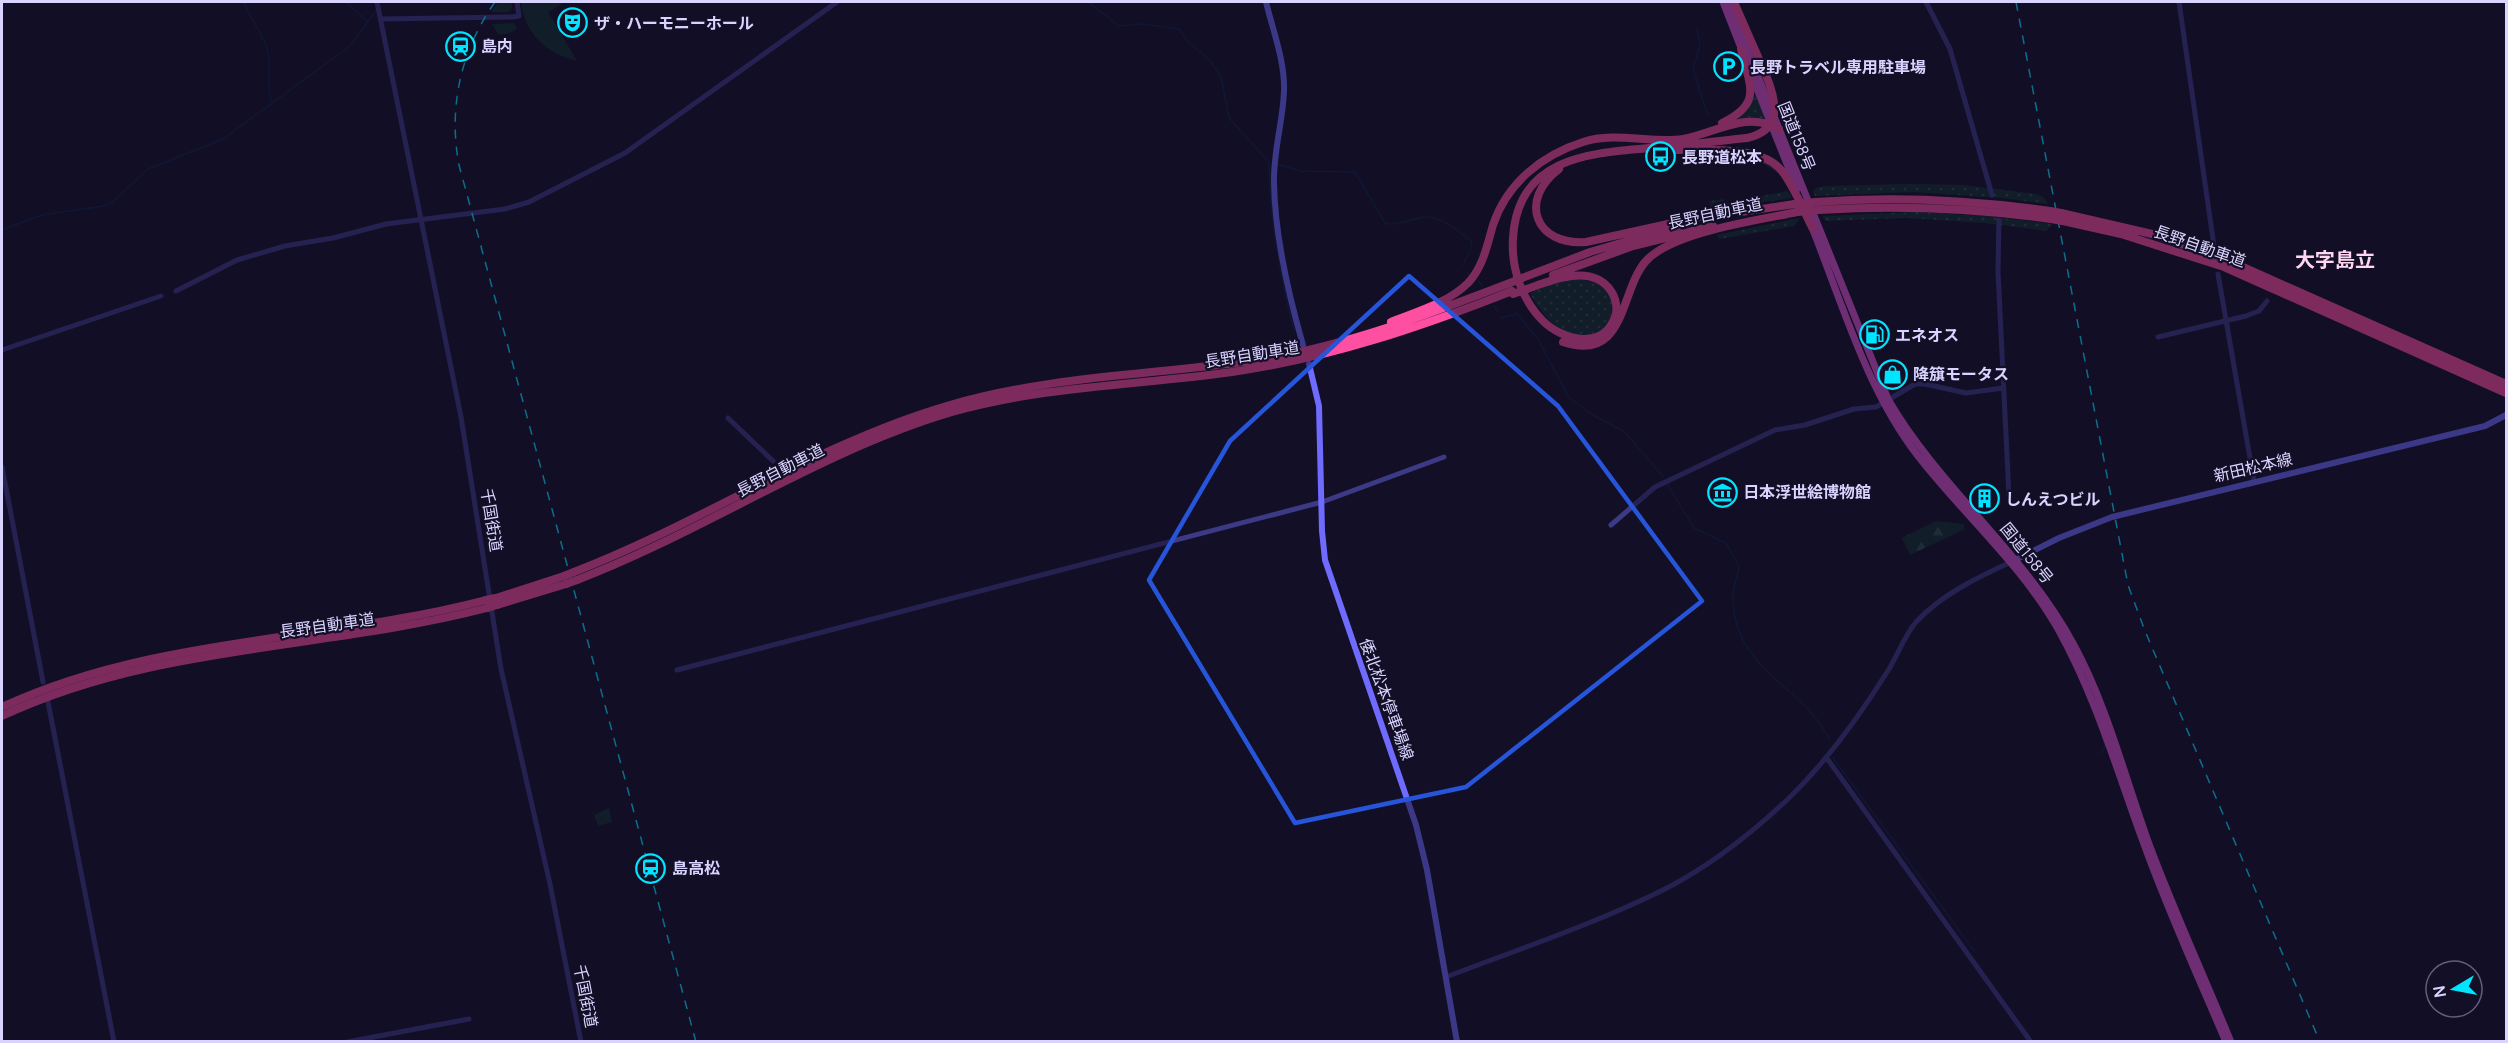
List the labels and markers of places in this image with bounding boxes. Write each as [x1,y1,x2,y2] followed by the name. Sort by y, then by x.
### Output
[557,7,589,39] theatre icon: ザ・ハーモニーホール
[594,12,754,34] place label: ザ・ハーモニーホール
[444,30,476,62] station icon: 島内
[481,35,513,57] place label: 島内
[1713,51,1745,83] parking icon: 長野トラベル専用駐車場
[1750,56,1926,78] place label: 長野トラベル専用駐車場
[1645,141,1677,173] bus stop icon: 長野道松本
[1682,146,1762,168] place label: 長野道松本
[1858,319,1890,351] fuel station icon: エネオス
[1895,324,1959,346] place label: エネオス
[1876,358,1908,390] shop icon: 降簱モータス
[1913,363,2009,385] place label: 降簱モータス
[1706,476,1738,508] museum icon: 日本浮世絵博物館
[1743,481,1871,503] place label: 日本浮世絵博物館
[1968,483,2000,515] building icon: しんえつビル
[2005,488,2101,510] place label: しんえつビル
[635,852,667,884] station icon: 島高松
[672,857,720,879] place label: 島高松

